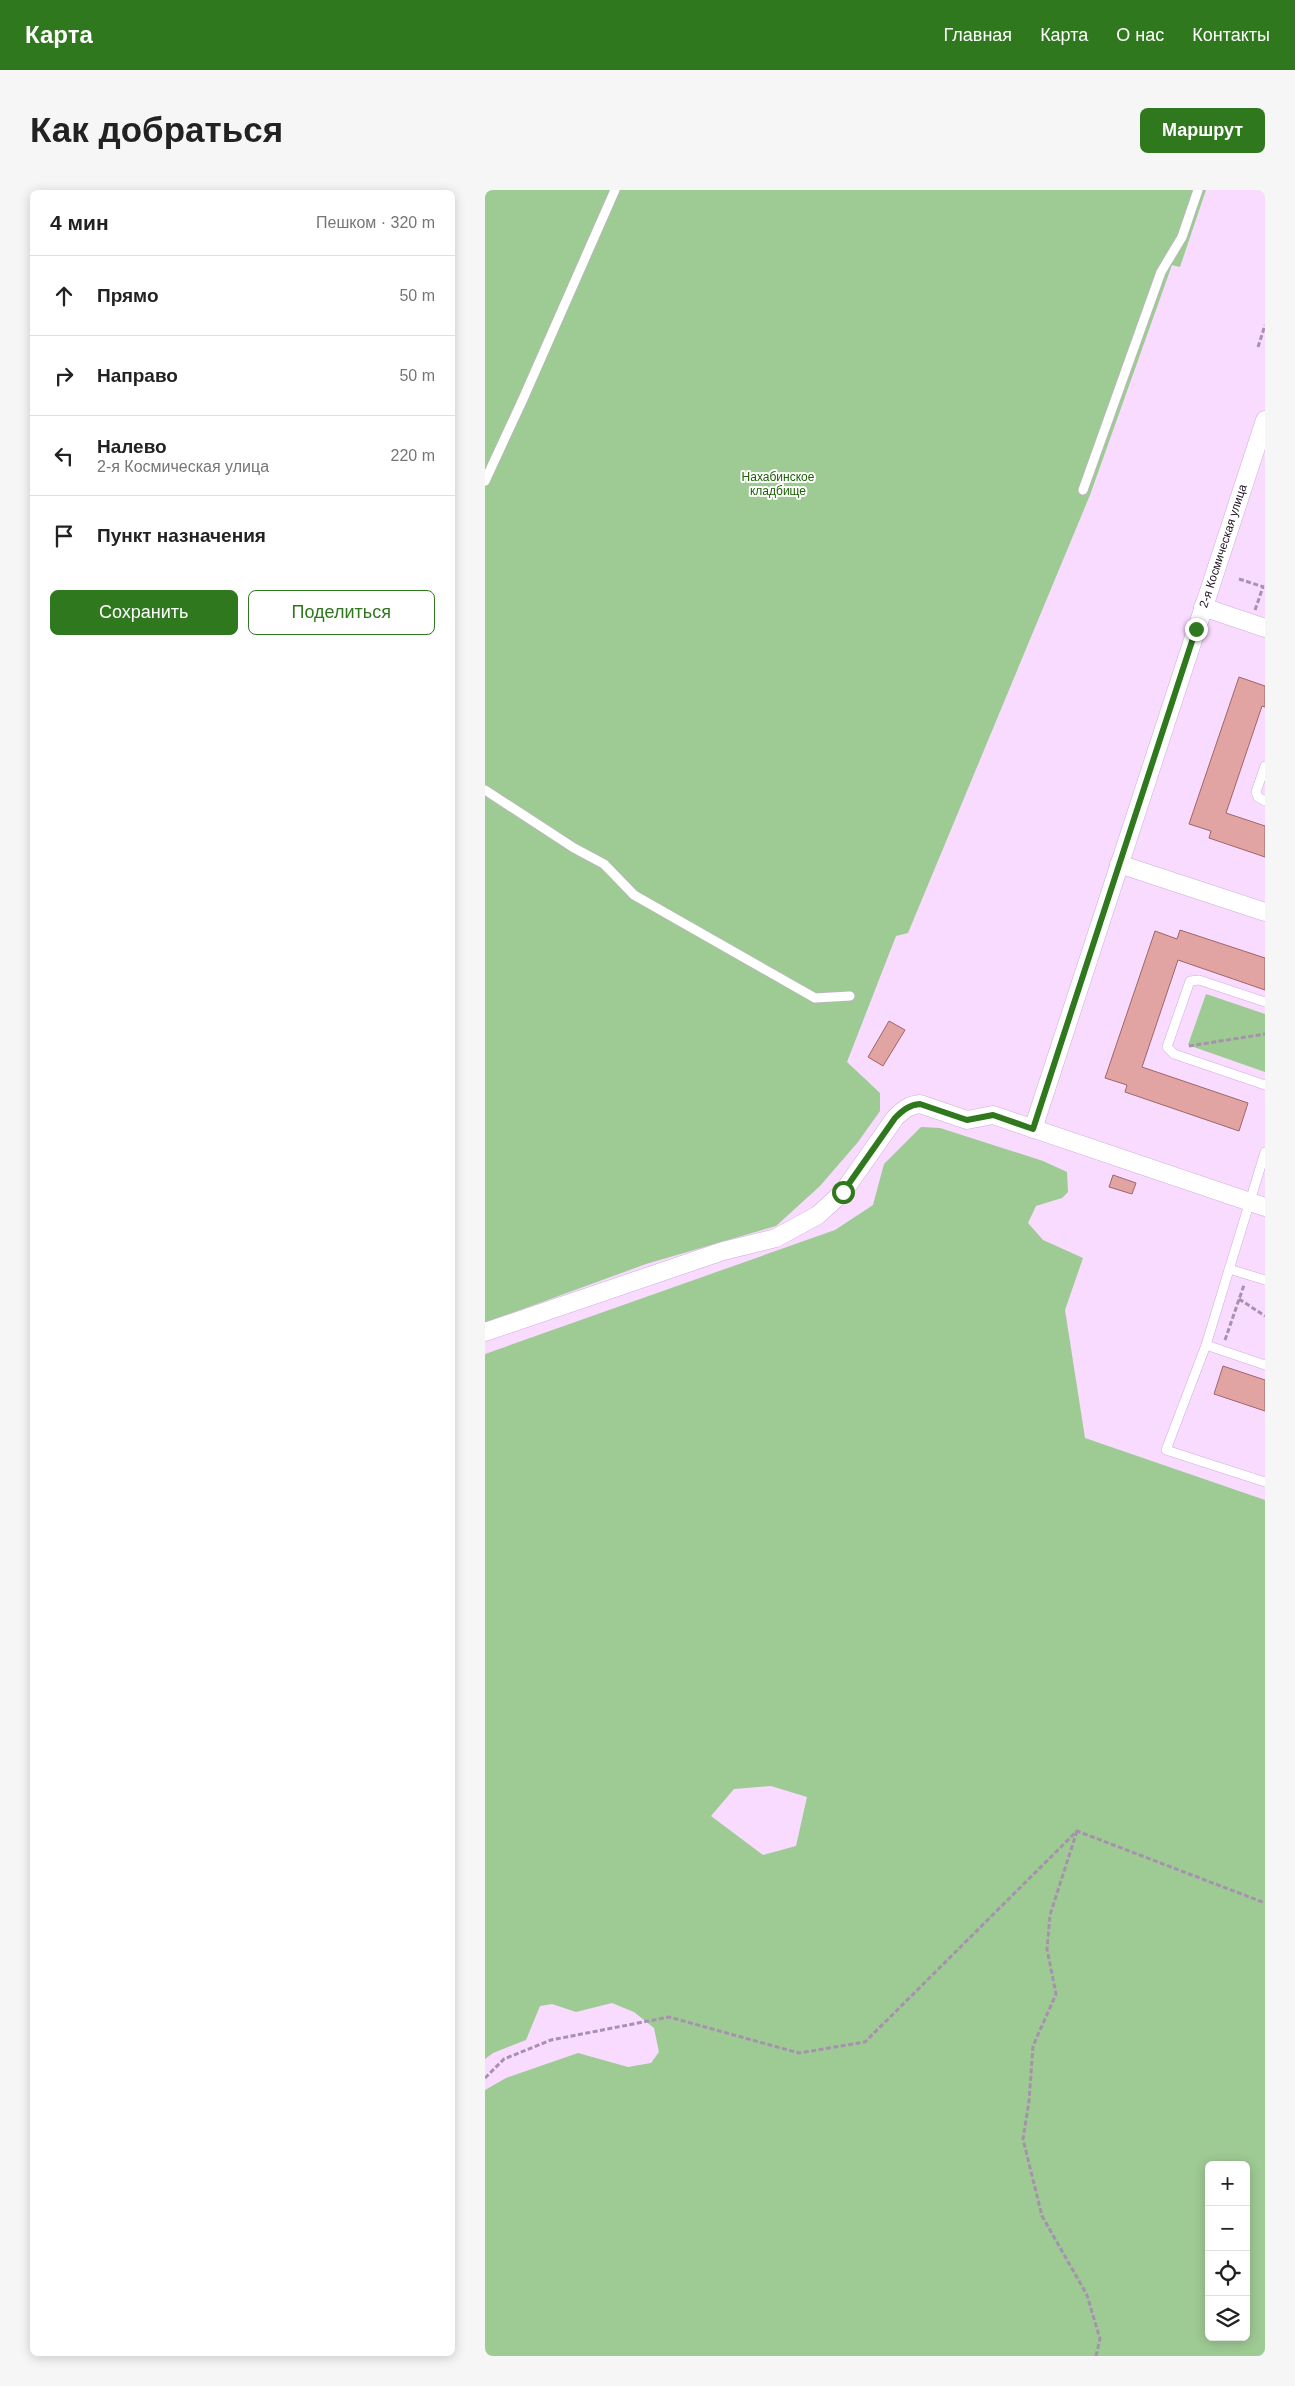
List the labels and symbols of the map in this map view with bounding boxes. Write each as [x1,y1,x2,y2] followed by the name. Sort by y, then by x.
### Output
[742,470,815,498] park label: Нахабинское кладбище
[1196,482,1250,610] street label: 2-я Космическая улица
[1185,618,1208,641] route end
[832,1181,855,1204] route start

